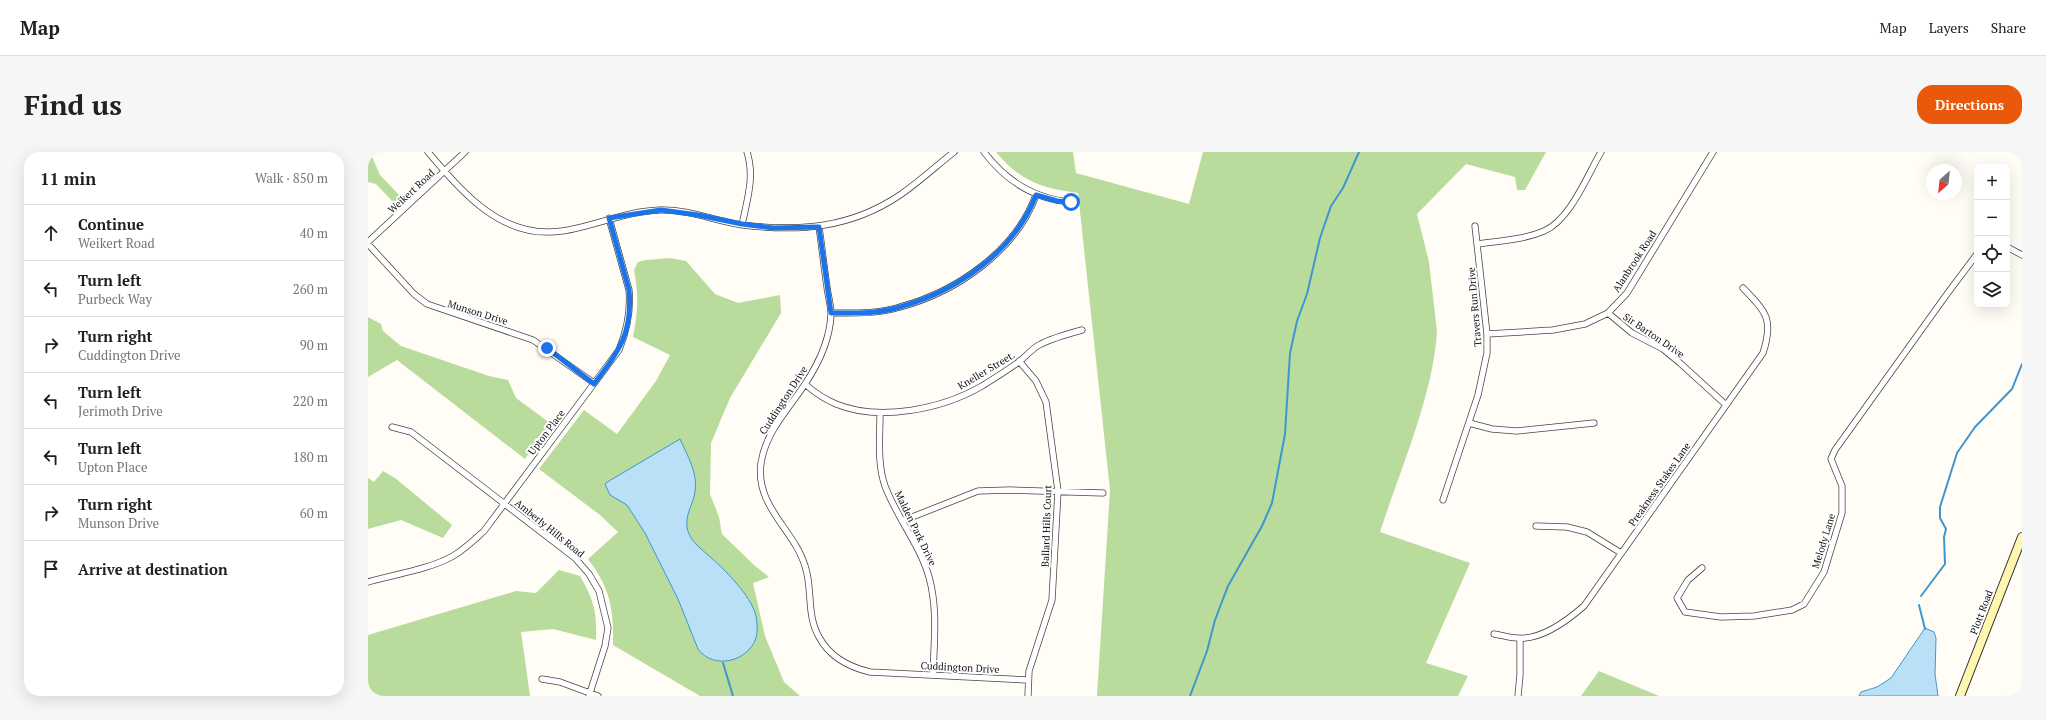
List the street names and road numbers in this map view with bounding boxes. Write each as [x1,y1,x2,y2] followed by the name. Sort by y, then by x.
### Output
[385,166,438,216] street label: Weikert Road
[1610,228,1659,295] street label: Alanbrook Road
[1465,267,1484,347] street label: Travers Run Drive
[446,297,510,328] street label: Munson Drive
[1621,310,1687,361] street label: Sir Barton Drive
[955,348,1017,393] street label: Kneller Street.
[756,364,810,437] street label: Cuddington Drive
[525,407,568,458] street label: Upton Place
[1626,440,1693,529] street label: Preakness Stakes Lane
[1039,484,1054,567] street label: Ballard Hills Court
[892,489,939,568] street label: Malden Park Drive
[512,496,587,561] street label: Amberly Hills Road
[1809,512,1838,570] street label: Melody Lane
[1967,588,1996,636] street label: Plott Road
[920,659,1000,676] street label: Cuddington Drive

